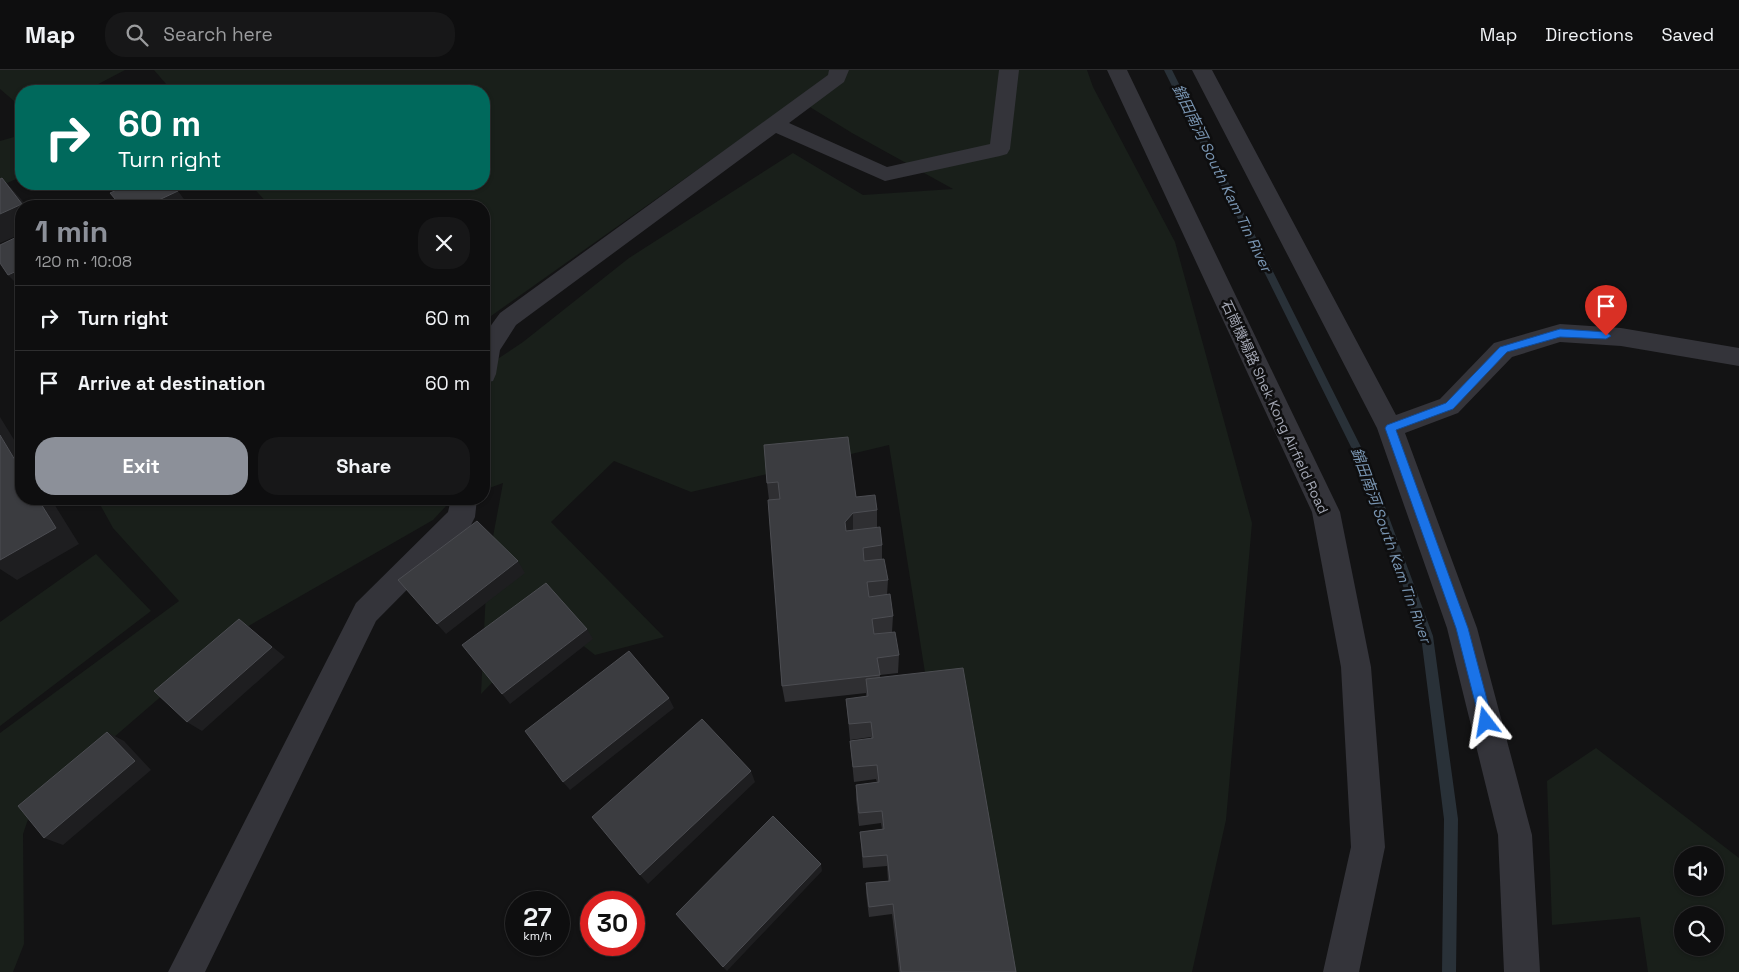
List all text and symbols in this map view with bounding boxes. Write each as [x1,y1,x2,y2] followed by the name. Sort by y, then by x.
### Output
[105,12,455,57] search box
[25,19,75,50] text: Map
[123,21,151,49] icon: search
[163,22,273,47] text: Search here
[1480,23,1517,46] text: Map
[1545,23,1634,46] text: Directions
[1662,23,1714,46] text: Saved
[1169,81,1277,276] water label: 錦田南河 South Kam Tin River
[118,102,201,146] text: 60 m
[35,105,100,170] icon: right
[118,145,221,173] text: Turn right
[35,212,108,251] text: 1 min
[418,217,470,269] button: close
[35,251,132,272] text: 120 m · 10:08
[1585,285,1627,336] pin
[1592,292,1620,320] icon: arrive
[1217,297,1333,517] street label: 石崗機場路 Shek Kong Airfield Road
[35,304,63,332] icon: right
[78,306,168,331] text: Turn right
[425,306,470,331] text: 60 m
[35,369,63,397] icon: arrive
[78,371,266,396] text: Arrive at destination
[425,371,470,396] text: 60 m
[35,437,248,495] button: Exit
[258,437,470,495] button: Share
[1347,445,1436,646] water label: 錦田南河 South Kam Tin River
[1459,695,1511,747] position arrow
[1674,846,1724,956] map controls
[1674,846,1724,896] button: sound
[580,891,645,956] speed limit sign: 30
[523,901,552,933] text: 27
[1674,906,1724,956] button: search
[523,928,552,944] text: km/h

